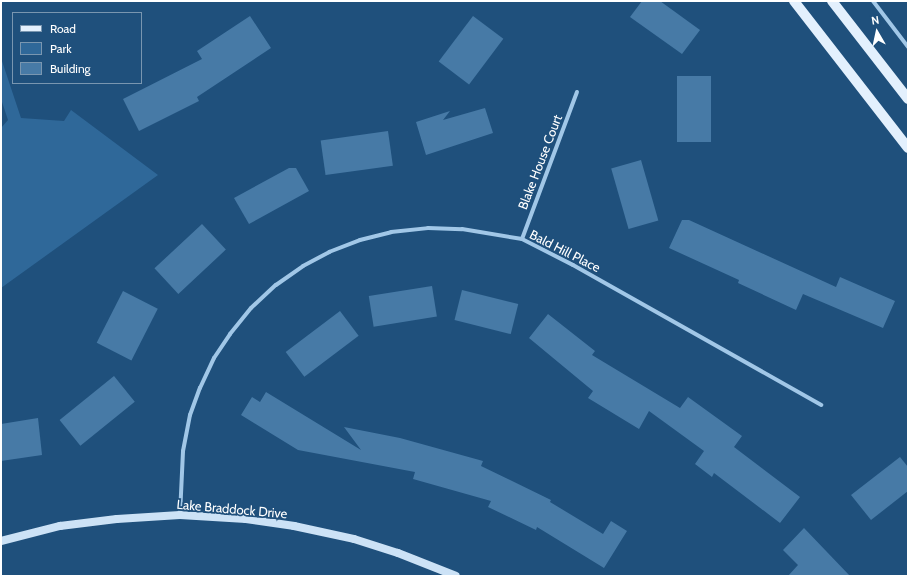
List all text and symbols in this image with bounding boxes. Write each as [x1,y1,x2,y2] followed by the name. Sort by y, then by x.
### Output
[12,12,142,84] legend
[857,12,897,52] north arrow
[870,13,880,28] text: N
[50,21,76,36] text: Road
[50,41,72,56] text: Park
[50,61,91,76] text: Building
[515,112,565,212] street label: Blake House Court
[527,227,603,275] street label: Bald Hill Place
[176,496,288,522] street label: Lake Braddock Drive

